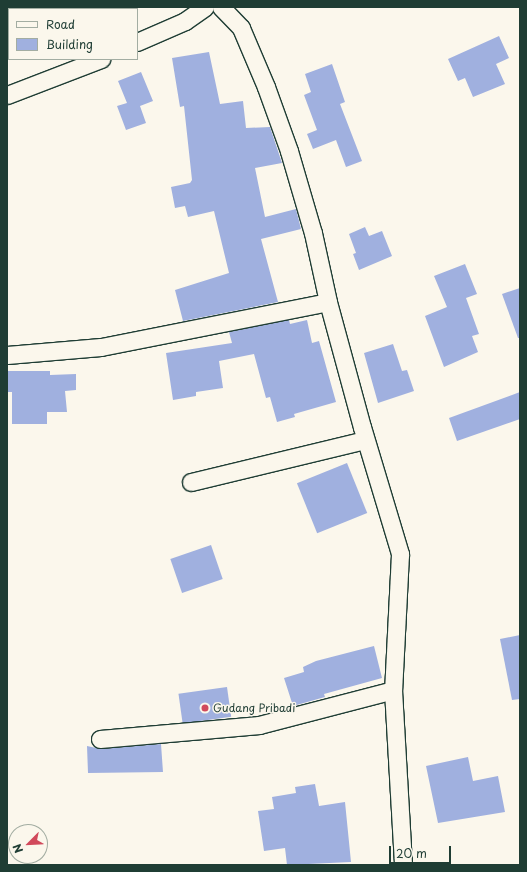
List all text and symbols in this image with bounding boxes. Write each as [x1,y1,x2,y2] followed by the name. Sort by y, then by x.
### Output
[8,8,138,60] legend
[46,15,75,33] text: Road
[46,35,93,53] text: Building
[213,701,295,715] place label: Gudang Pribadi
[200,703,210,713] marker: Gudang Pribadi
[8,824,48,864] north arrow
[391,838,453,864] scale bar
[8,841,27,856] text: N
[396,844,427,862] text: 20 m

